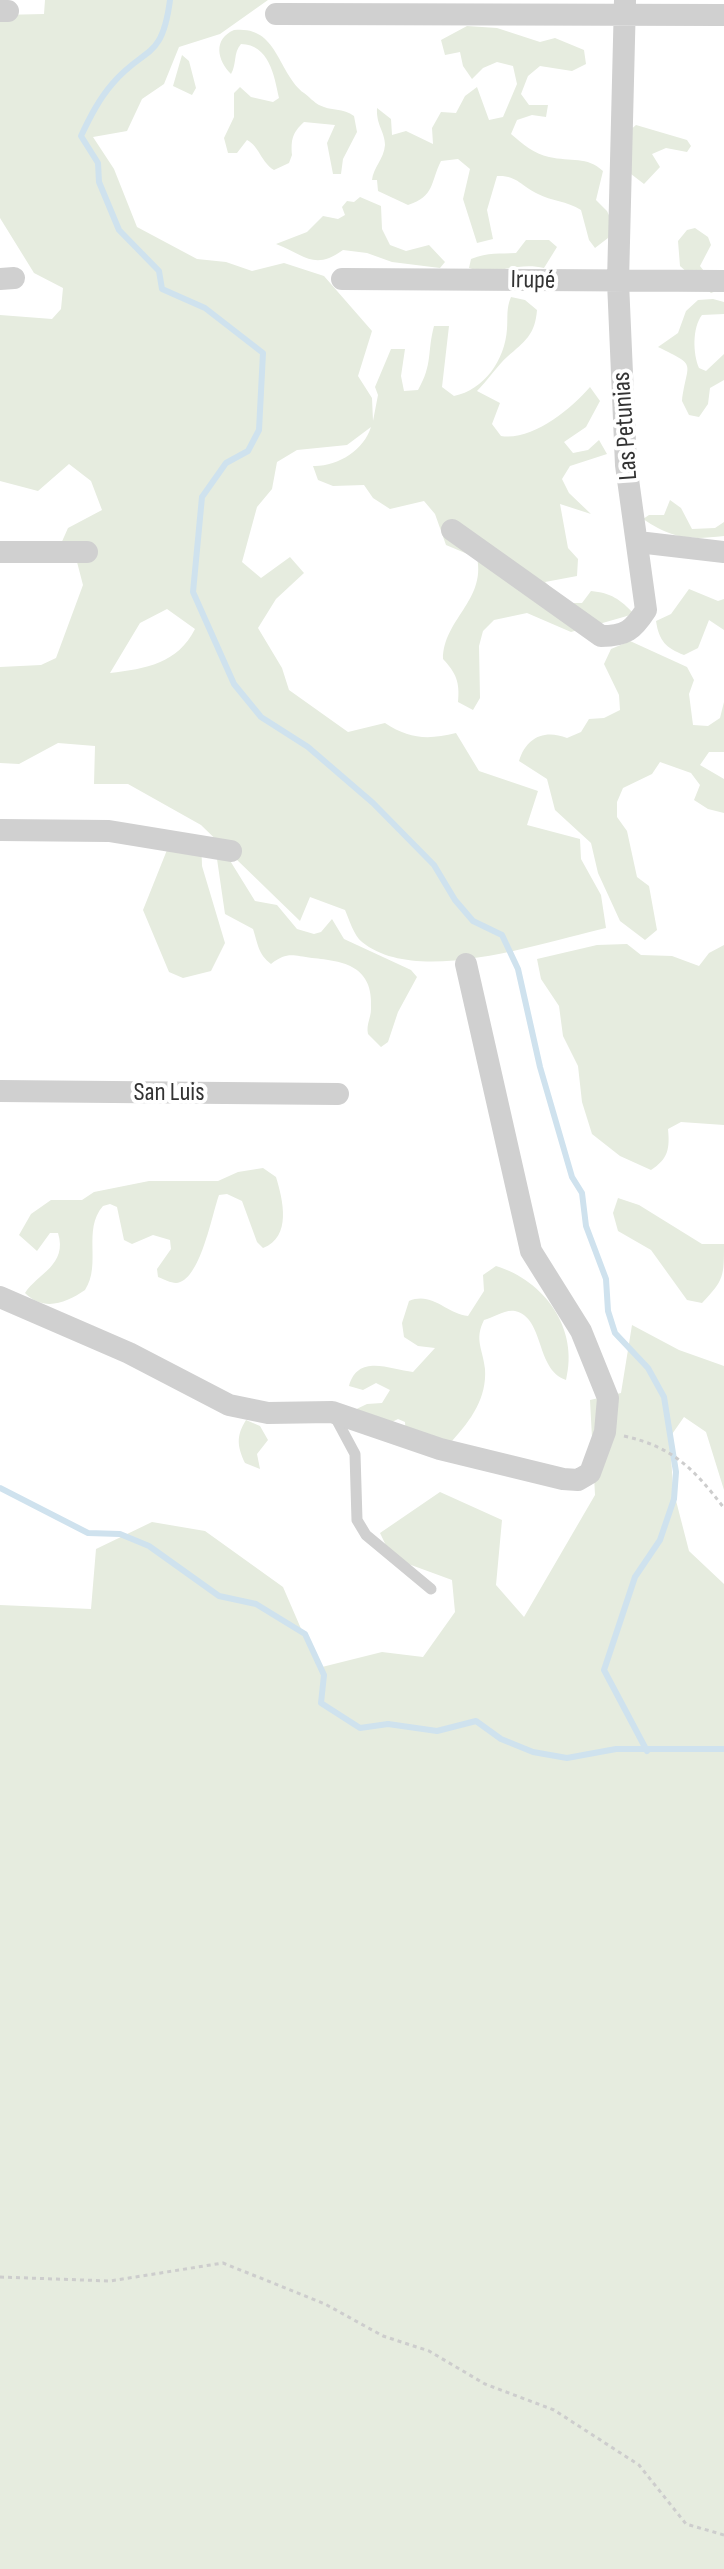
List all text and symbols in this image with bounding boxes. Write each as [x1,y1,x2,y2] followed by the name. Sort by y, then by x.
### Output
[510,265,556,297] street label: Irupé
[607,371,645,481] street label: Las Petunias
[133,1077,205,1109] street label: San Luis

